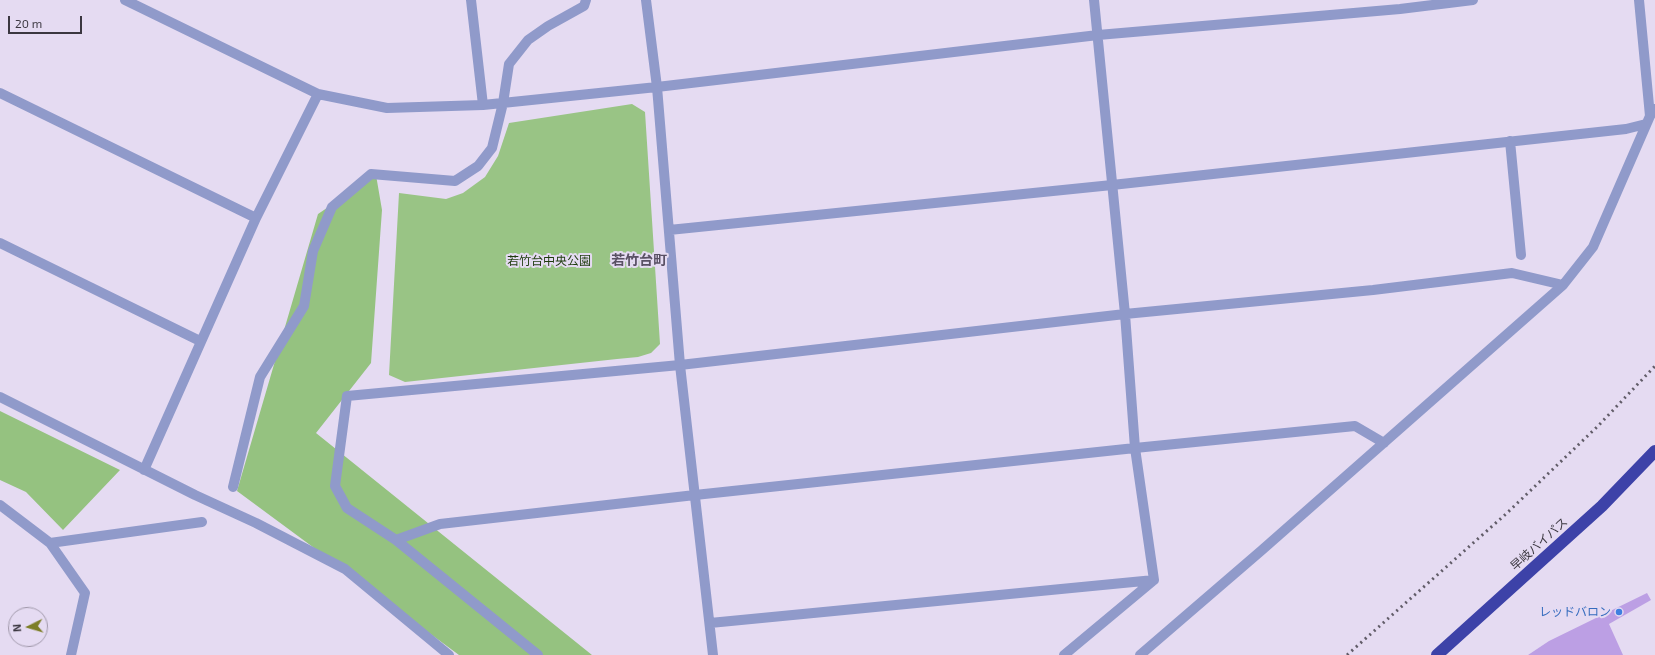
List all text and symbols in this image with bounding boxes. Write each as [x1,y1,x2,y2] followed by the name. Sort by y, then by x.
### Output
[10,8,84,34] scale bar
[15,16,42,30] text: 20 m
[611,252,667,268] district label: 若竹台町
[507,254,591,268] park label: 若竹台中央公園
[1507,515,1571,573] street label: 早岐バイパス
[1539,605,1611,619] place label: レッドバロン
[8,607,48,647] north arrow
[1614,607,1624,617] marker: レッドバロン
[10,623,23,633] text: N

